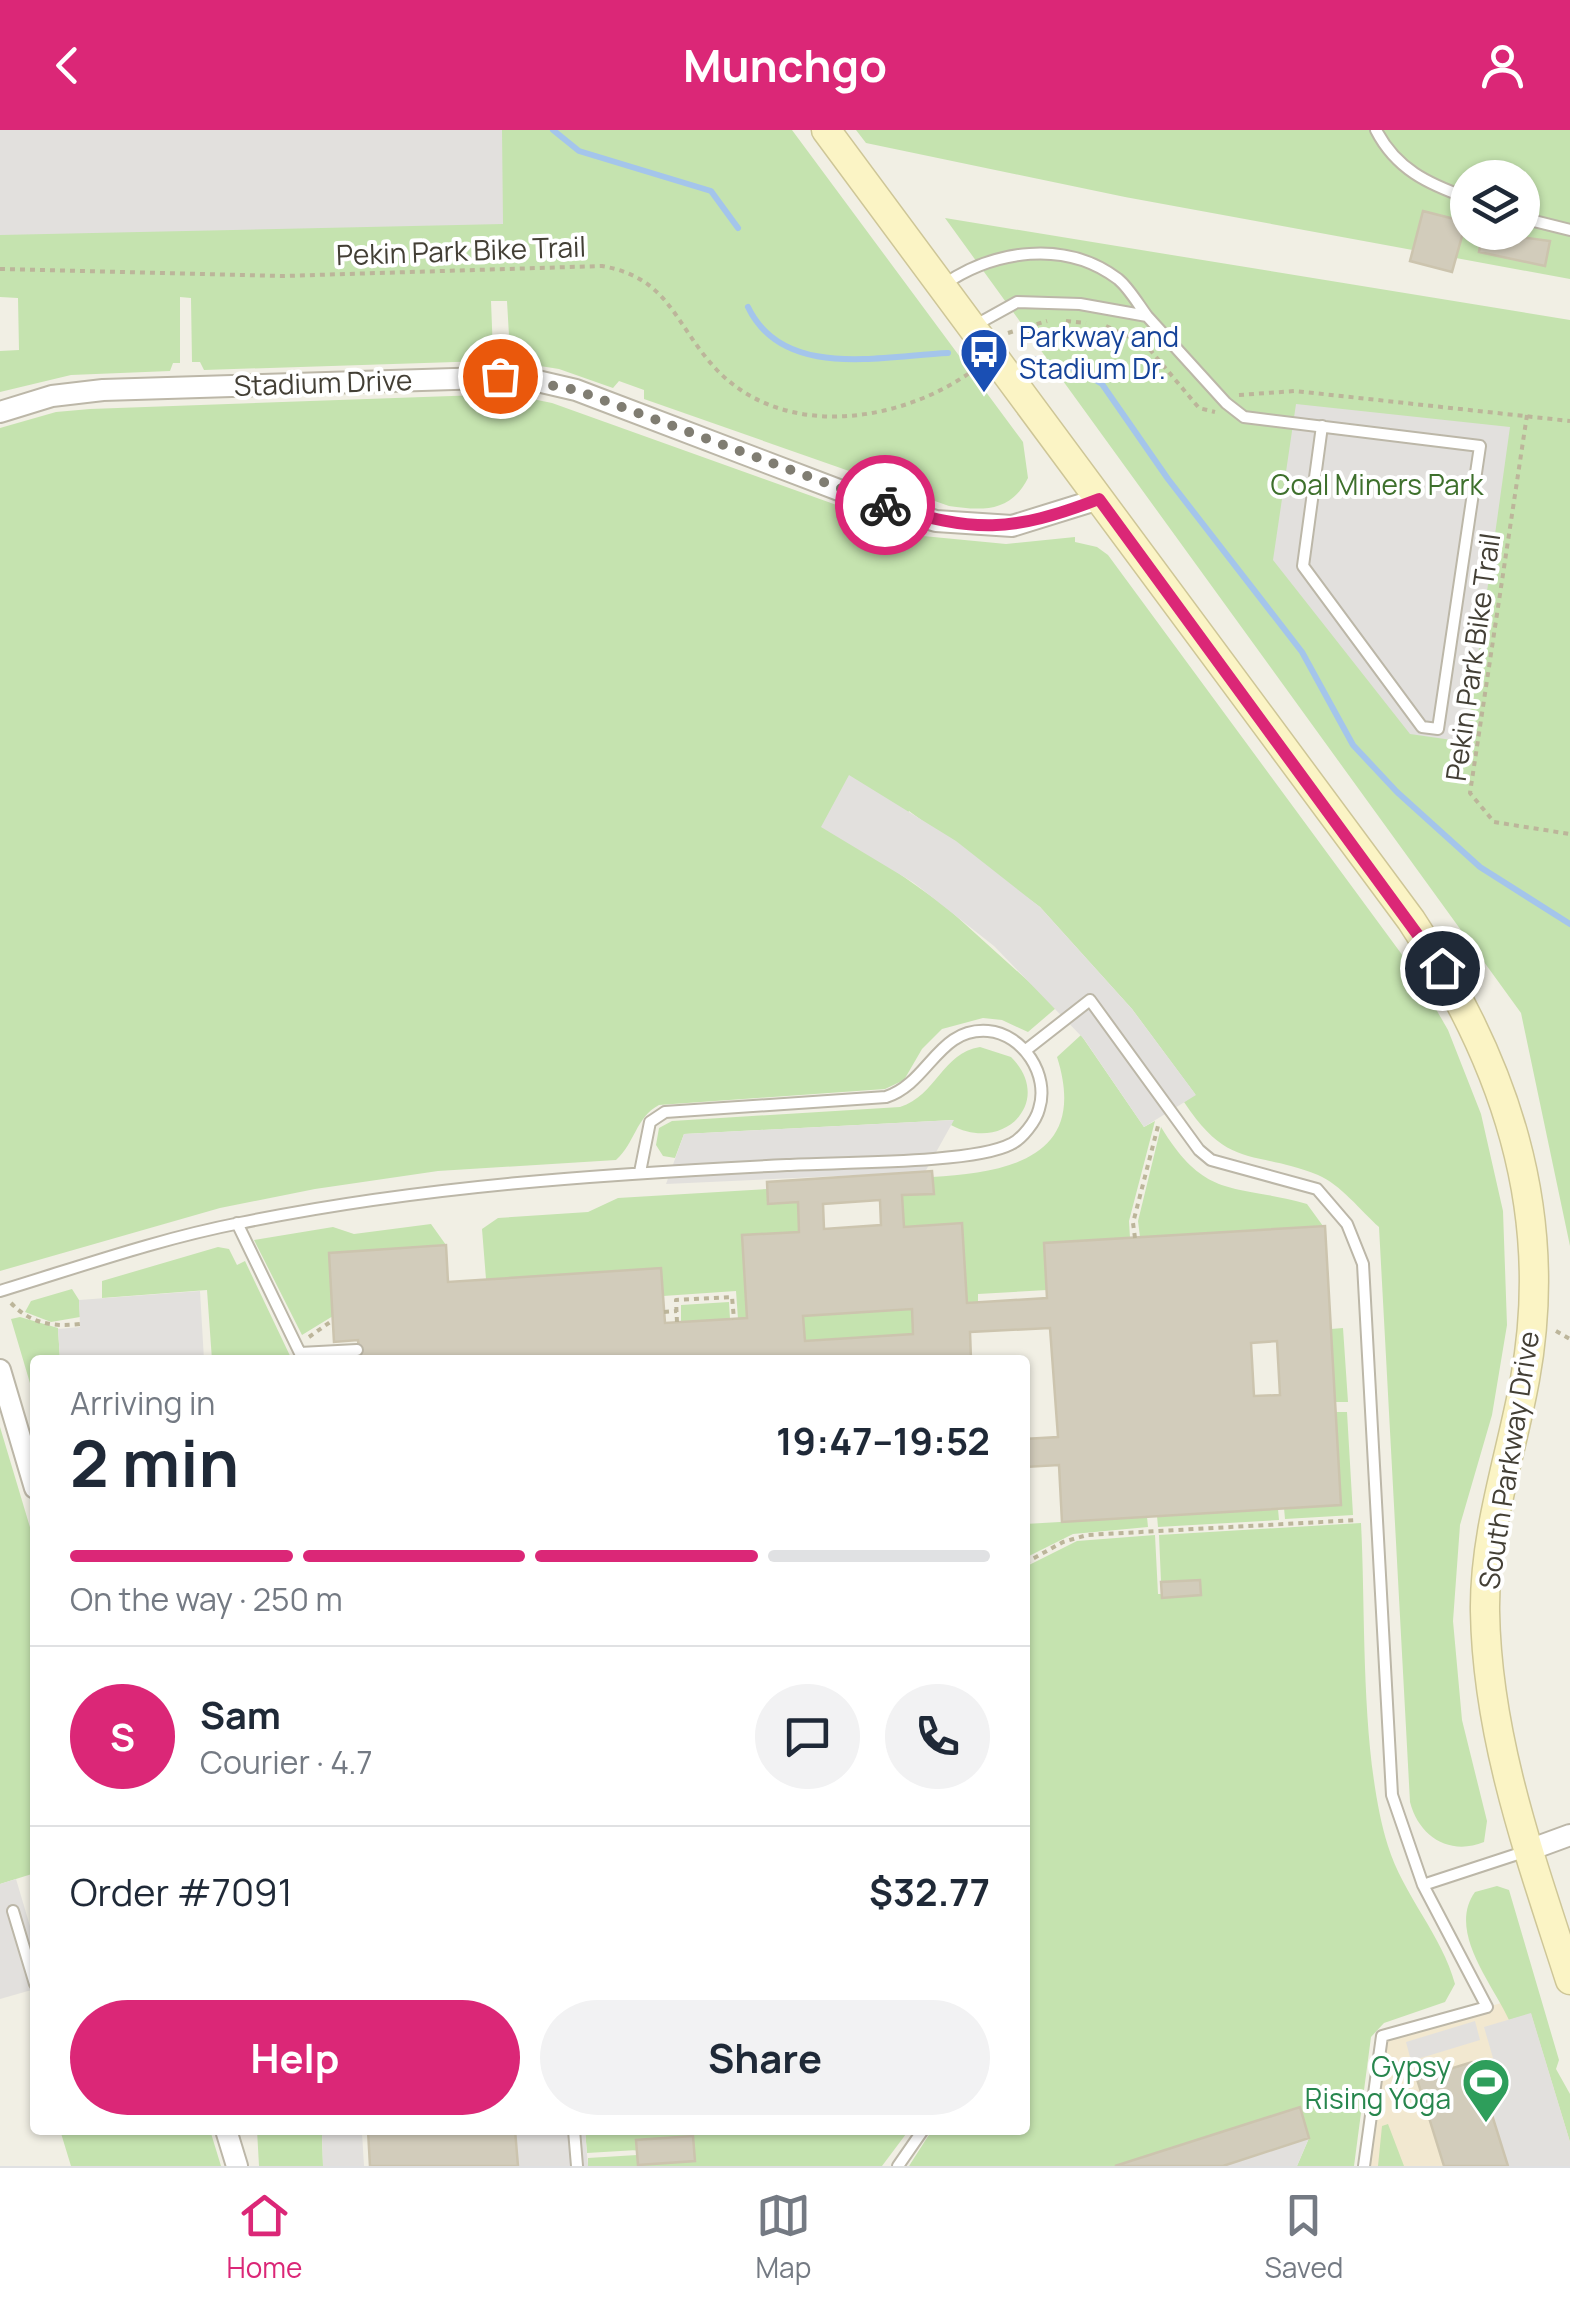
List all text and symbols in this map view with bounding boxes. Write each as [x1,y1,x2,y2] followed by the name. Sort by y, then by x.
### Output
[683,34,887,96] text: Munchgo
[40,38,95,93] icon: back
[1475,38,1530,93] icon: person
[1450,160,1540,250] map controls
[1450,160,1540,250] button: layers
[335,227,587,273] street label: Pekin Park Bike Trail
[1019,317,1179,387] place label: Parkway and Stadium Dr.
[958,326,1010,394] bus stop icon: Parkway and Stadium Dr.
[458,334,543,419] pin
[473,349,528,404] icon: bag
[233,360,413,404] street label: Stadium Drive
[835,455,935,555] courier
[1271,465,1485,503] park label: Coal Miners Park
[858,478,913,533] icon: bike
[1436,531,1508,783] street label: Pekin Park Bike Trail
[1400,926,1485,1011] pin
[1415,941,1470,996] icon: home
[1469,1328,1547,1592] street label: South Parkway Drive
[70,1381,215,1425] text: Arriving in
[776,1414,990,1466] text: 19:47–19:52
[70,1418,239,1507] text: 2 min
[70,1577,343,1621] text: On the way · 250 m
[755,1684,860,1789] button: chat
[885,1684,990,1789] button: phone
[200,1688,281,1740] text: Sam
[110,1710,135,1762] text: S
[200,1740,373,1784] text: Courier · 4.7
[70,1865,292,1917] text: Order #7091
[869,1865,990,1917] text: $32.77
[70,2000,520,2115] button: Help
[540,2000,990,2115] button: Share
[1305,2047,1451,2117] place label: Gypsy Rising Yoga
[1460,2056,1512,2124] sports icon: Gypsy Rising Yoga
[227,2188,302,2286] tab: Home
[756,2188,811,2286] tab: Map
[1264,2188,1343,2286] tab: Saved

